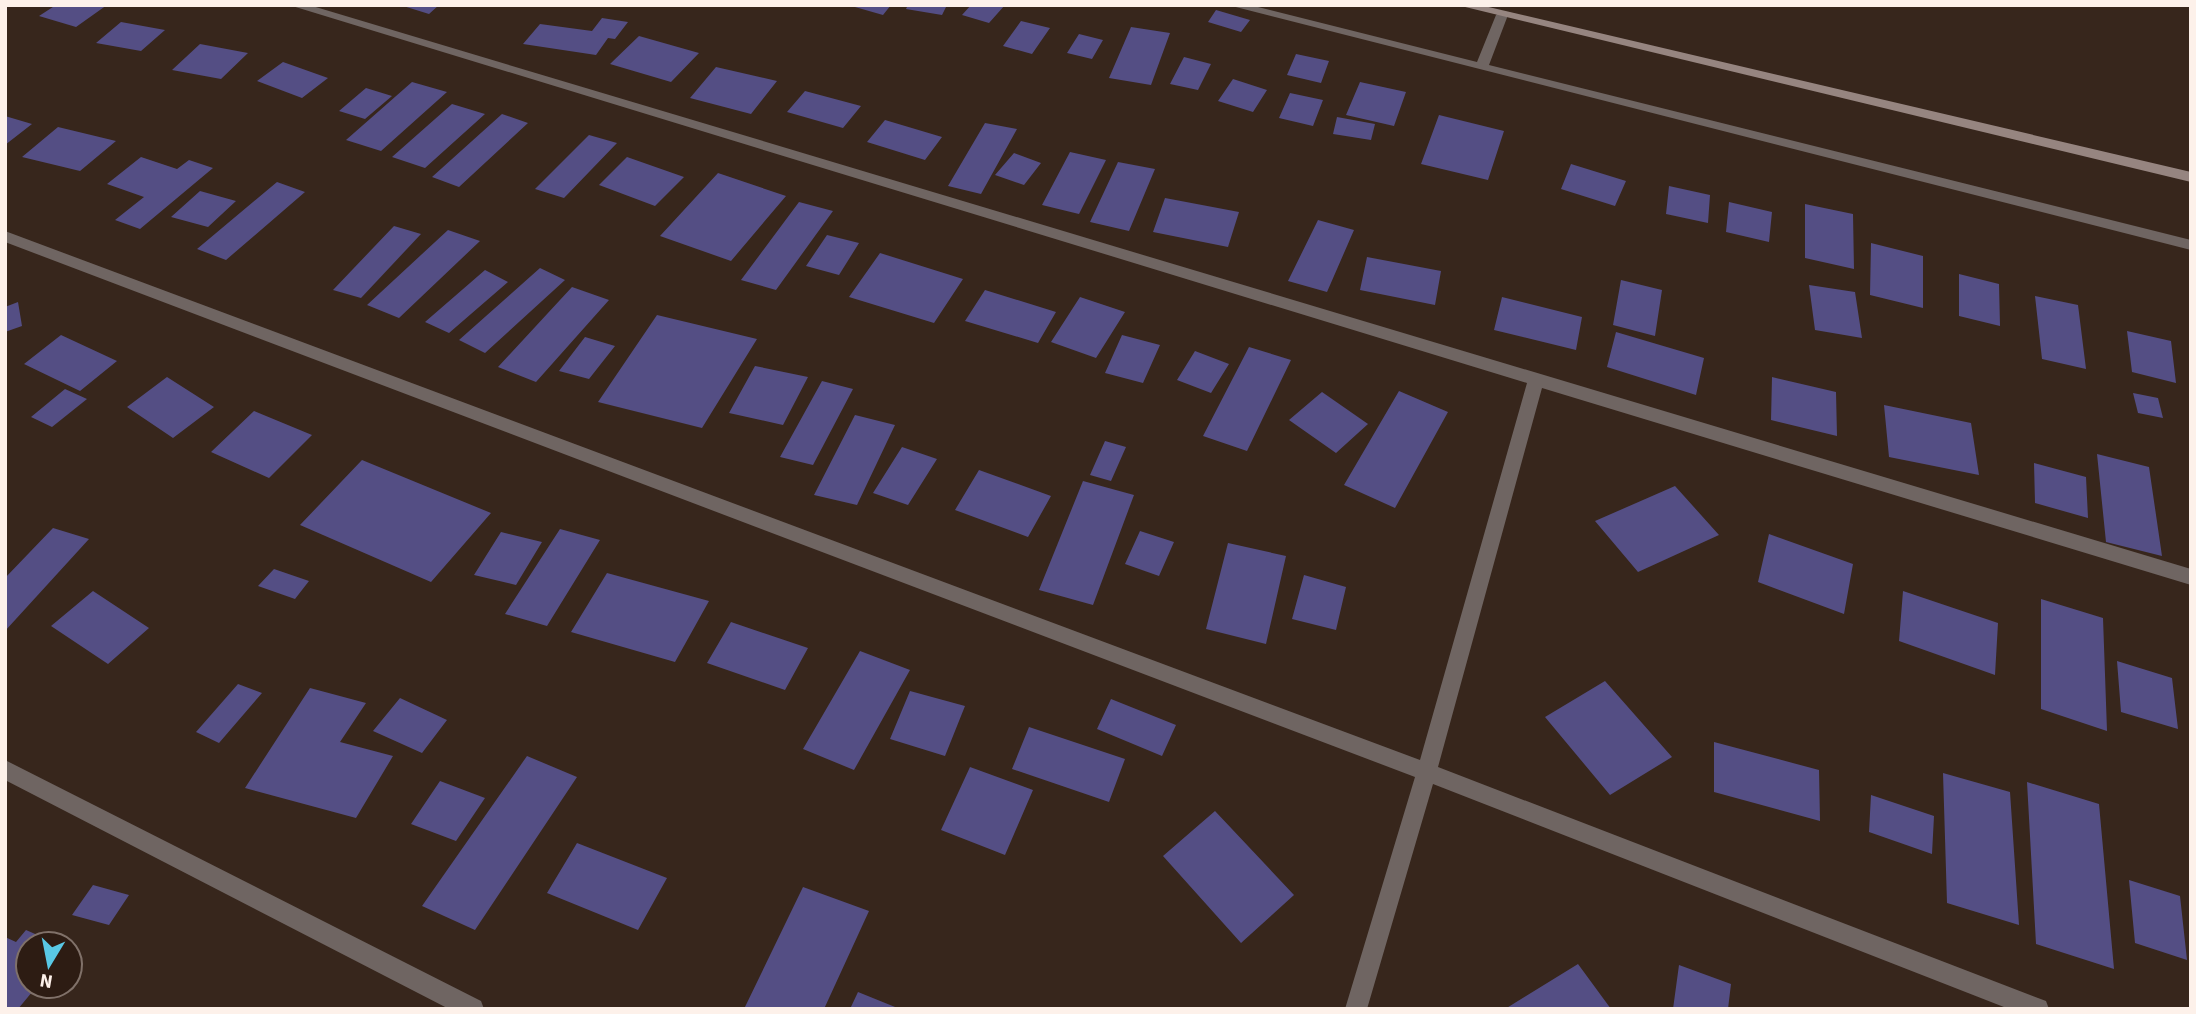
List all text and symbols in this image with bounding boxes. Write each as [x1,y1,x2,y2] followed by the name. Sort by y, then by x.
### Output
[14,930,84,1000] north arrow
[38,966,55,995] text: N

